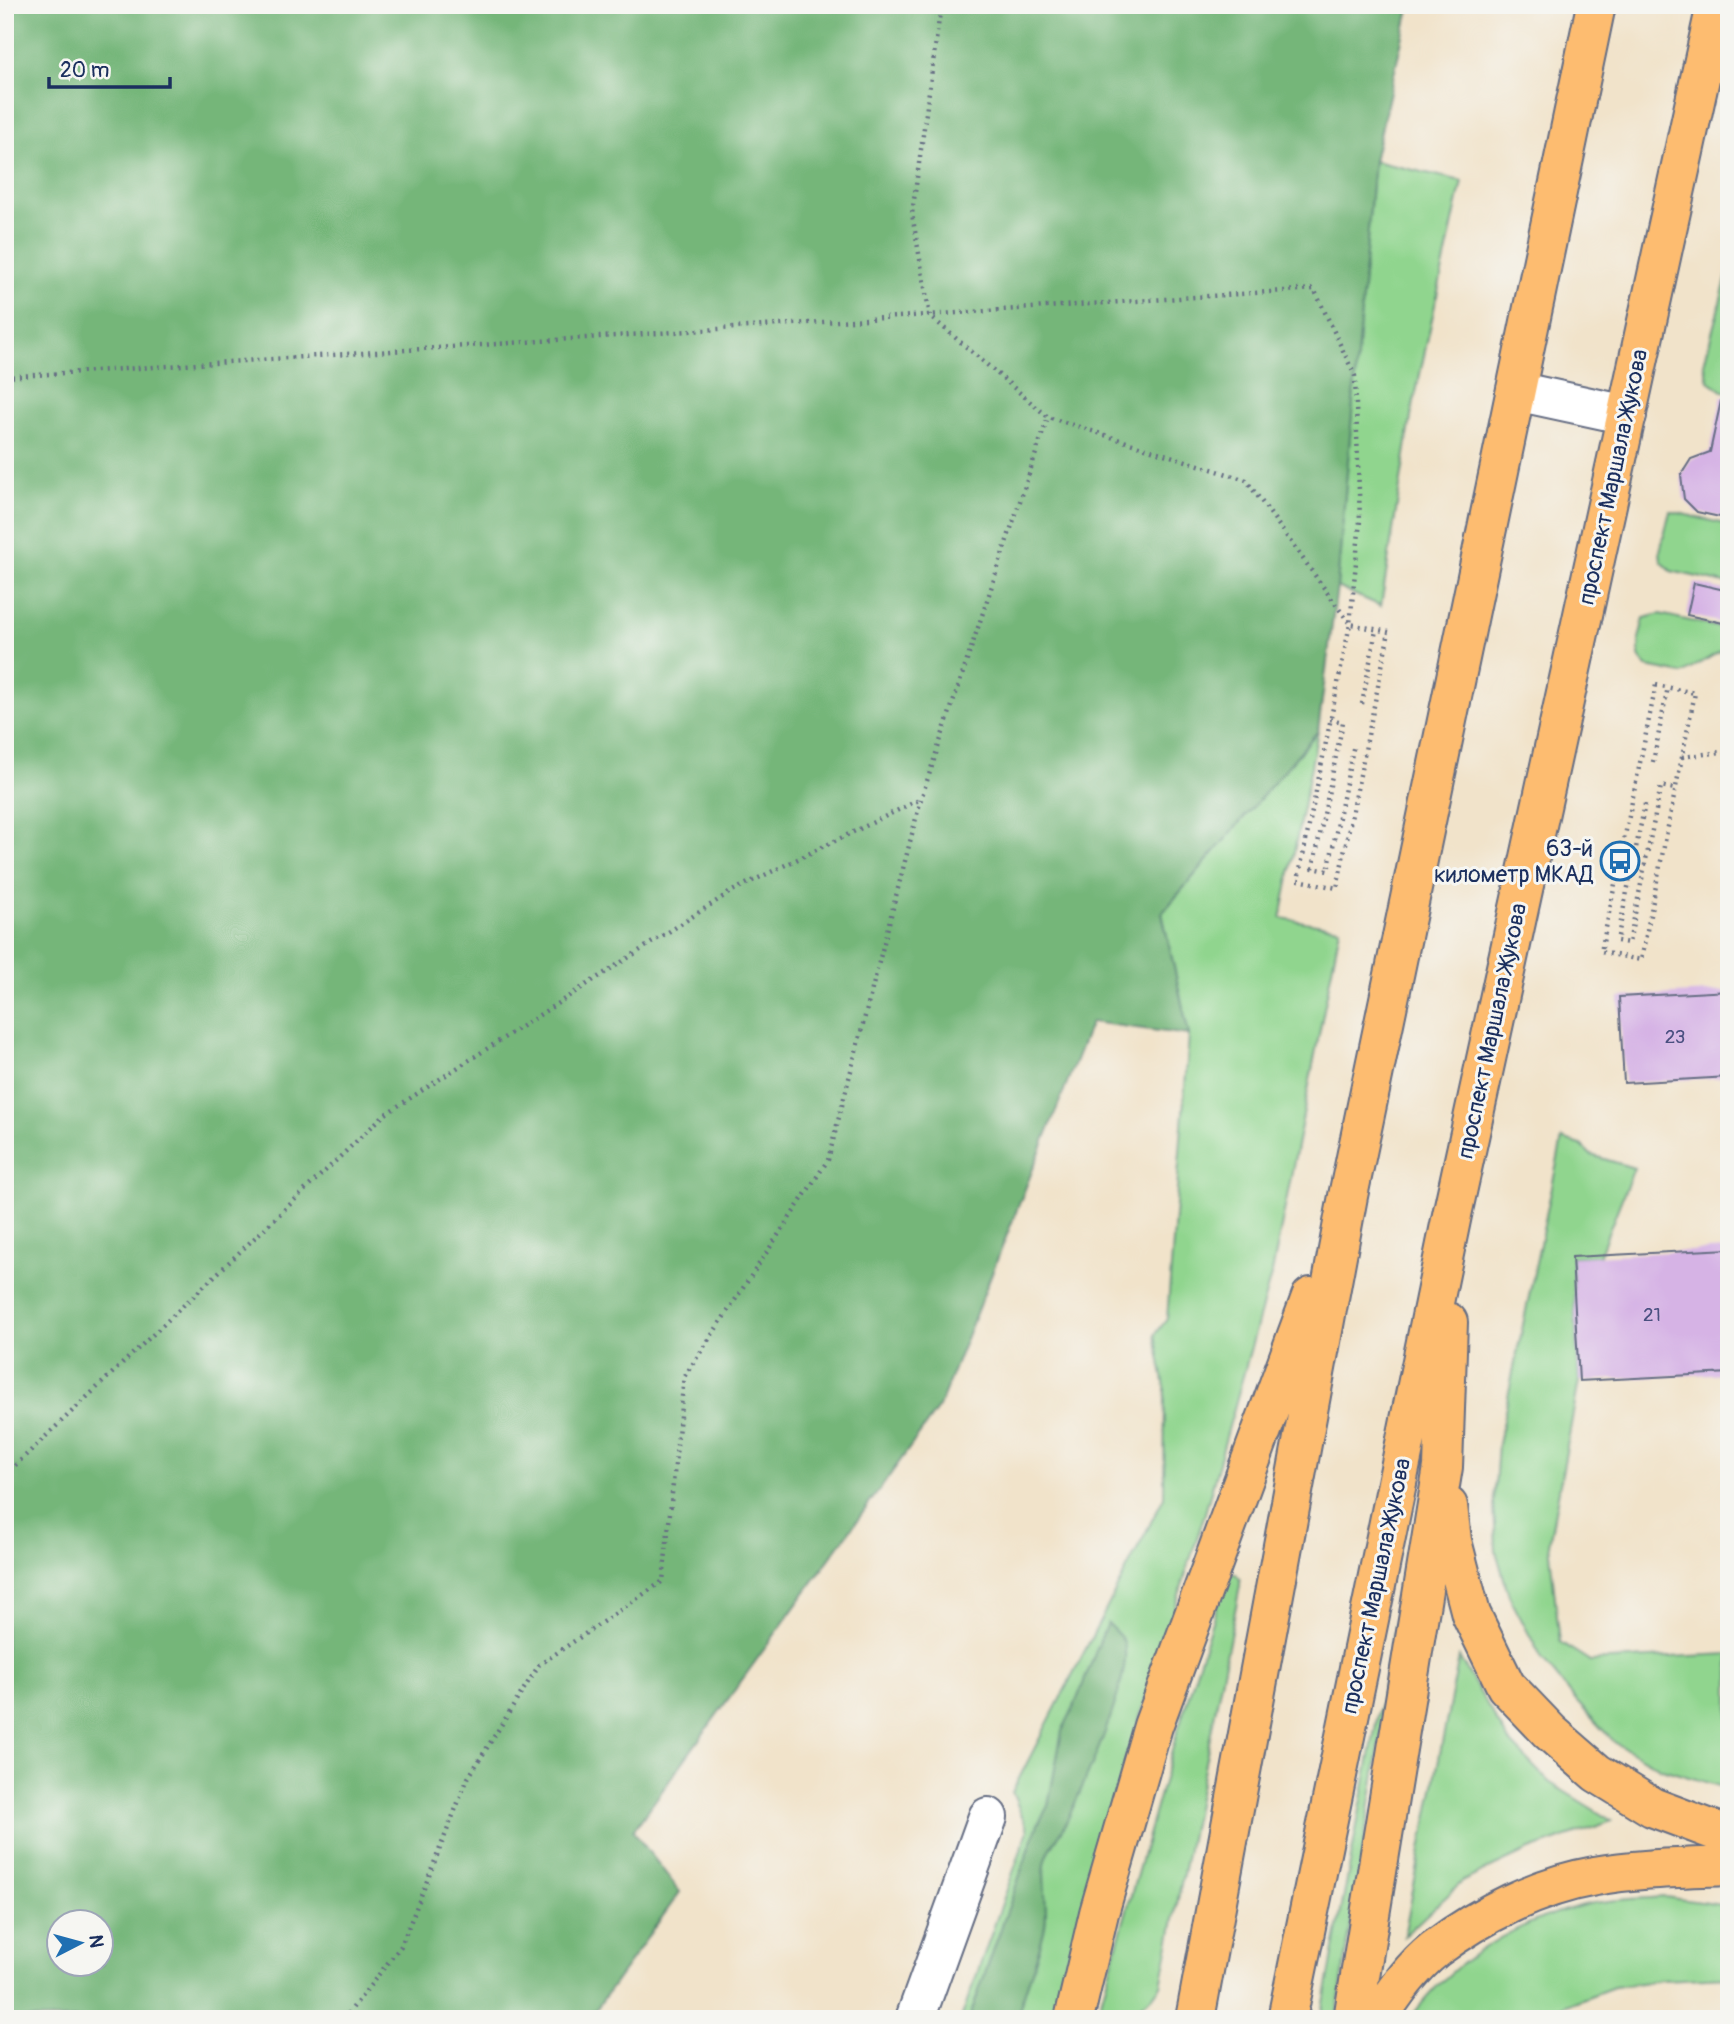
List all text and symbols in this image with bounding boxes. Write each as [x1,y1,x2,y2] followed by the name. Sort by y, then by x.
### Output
[49,46,170,90] scale bar
[60,57,109,84] text: 20 m
[1572,346,1654,608] street label: проспект Маршала Жукова
[1434,834,1594,889] place label: 63-й километр МКАД
[1599,840,1641,882] bus stop icon: 63-й километр МКАД
[1451,900,1533,1162] street label: проспект Маршала Жукова
[1665,1025,1685,1049] house number: 23
[1643,1303,1661,1327] house number: 21
[1335,1455,1417,1717] street label: проспект Маршала Жукова
[46,1909,116,1979] north arrow
[83,1934,109,1949] text: N

